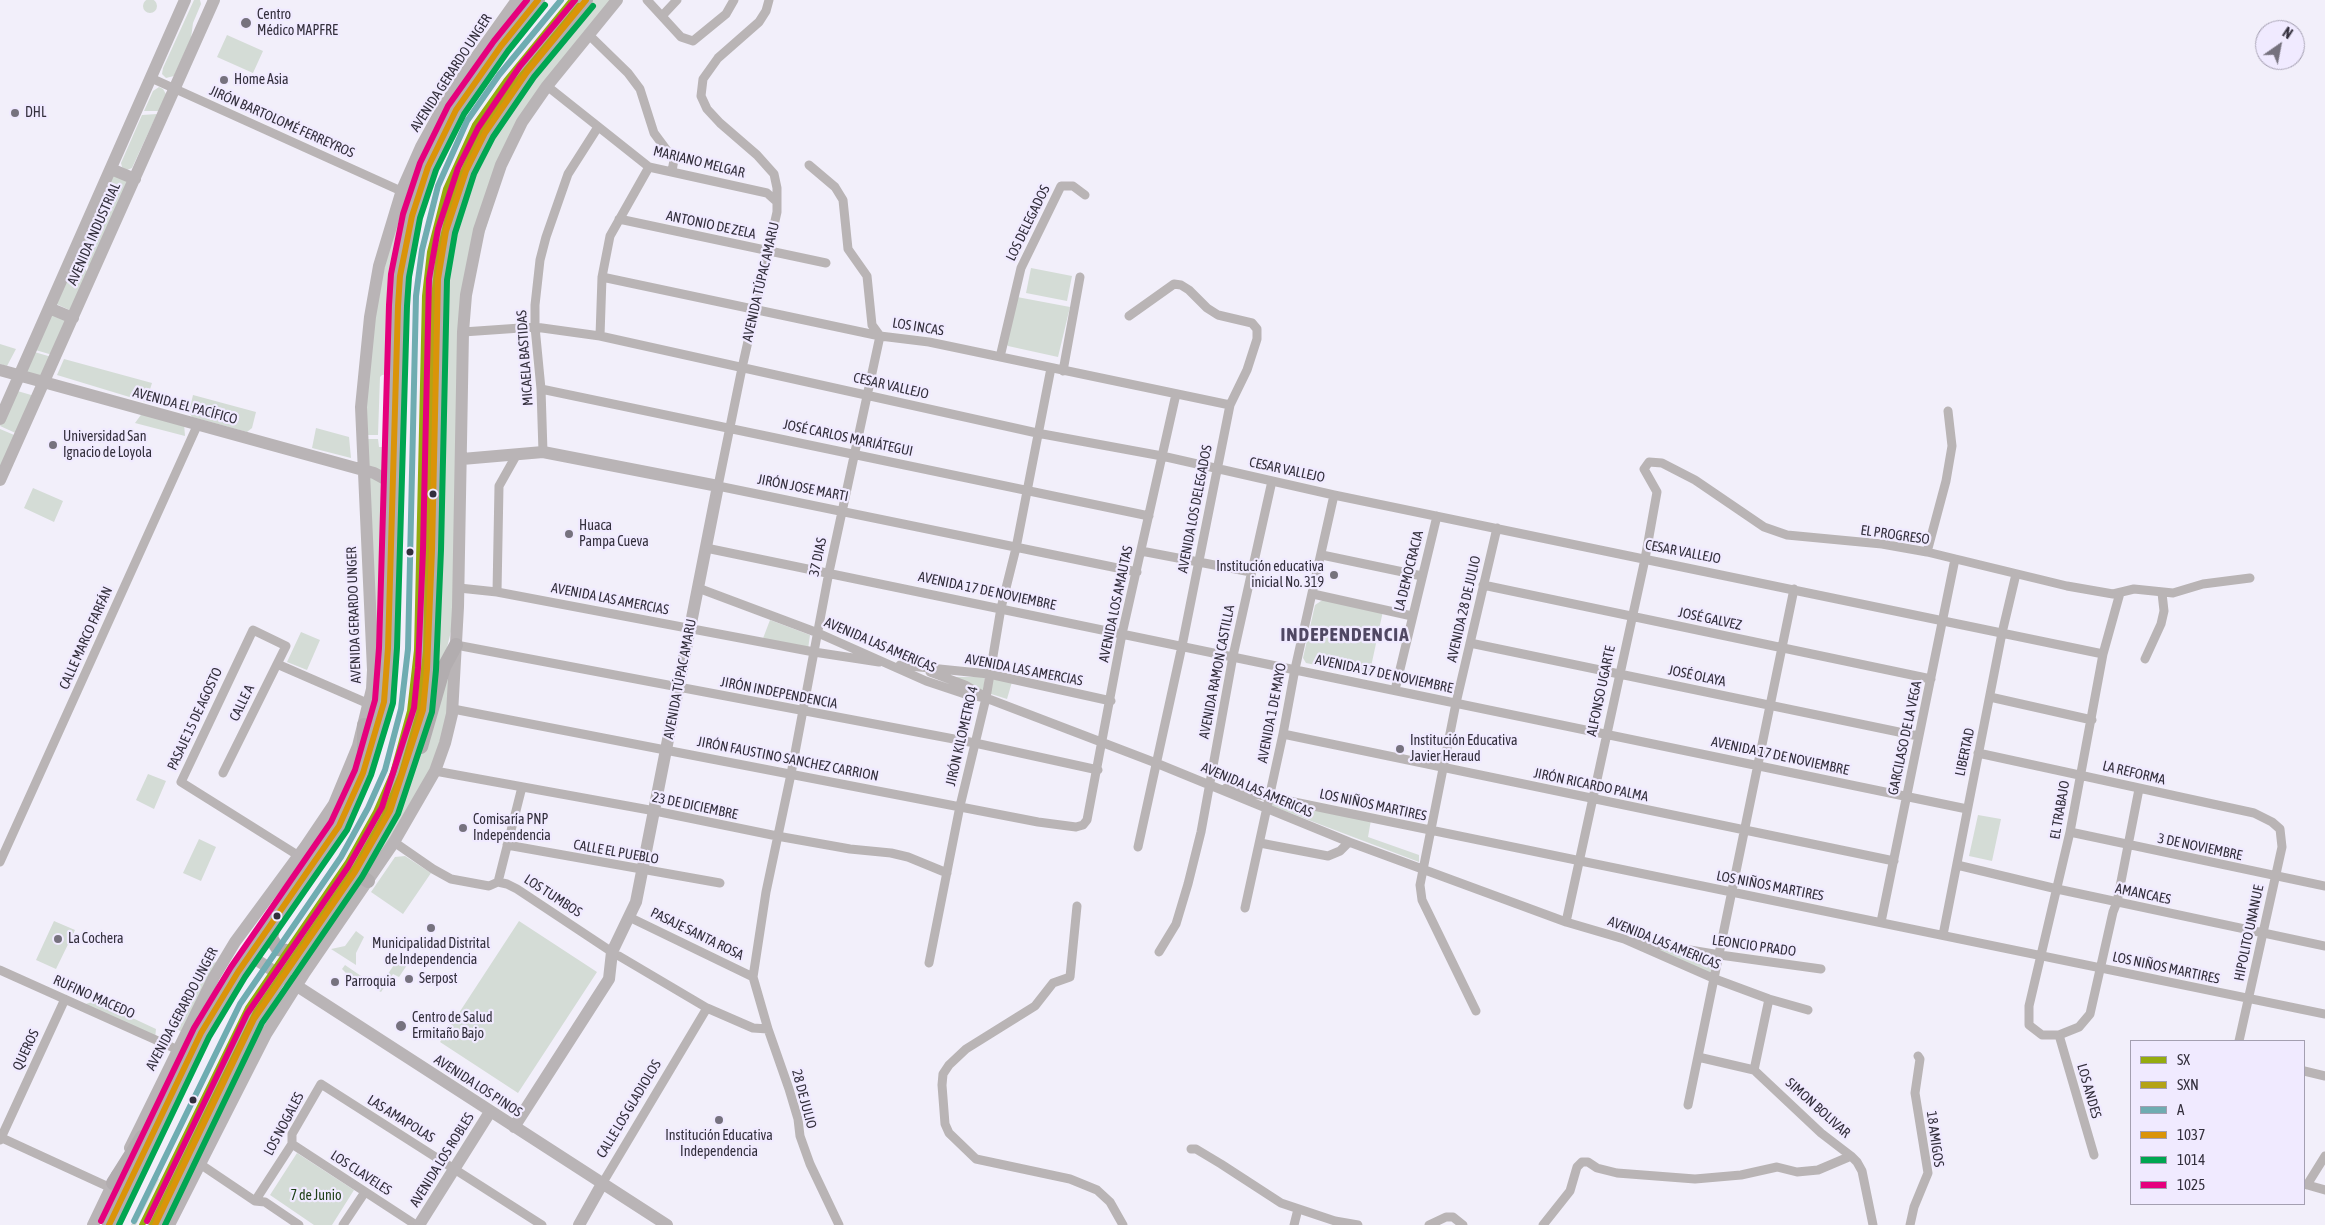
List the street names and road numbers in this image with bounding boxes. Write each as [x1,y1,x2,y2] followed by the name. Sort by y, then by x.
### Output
[407,11,495,135] street label: AVENIDA GERARDO UNGER
[207,82,357,162] street label: JIRÓN BARTOLOMÉ FERREYROS
[651,143,747,181] street label: MARIANO MELGAR
[64,180,124,288] street label: AVENIDA INDUSTRIAL
[1002,182,1054,264] street label: LOS DELEGADOS
[665,207,757,243] street label: ANTONIO DE ZELA
[739,221,783,343] street label: AVENIDA TÚPAC AMARU
[513,310,537,406] street label: MICAELA BASTIDAS
[891,315,945,339] street label: LOS INCAS
[852,369,930,403] street label: CESAR VALLEJO
[131,384,239,428] street label: AVENIDA EL PACÍFICO
[782,416,914,460] street label: JOSÉ CARLOS MARIÁTEGUI
[1174,443,1216,575] street label: AVENIDA LOS DELEGADOS
[1248,454,1326,486] street label: CESAR VALLEJO
[756,471,850,505] street label: JIRÓN JOSE MARTI
[1859,522,1931,548] street label: EL PROGRESO
[1391,529,1427,613] street label: LA DEMOCRACIA
[806,536,830,578] street label: 37 DIAS
[1644,536,1722,568] street label: CESAR VALLEJO
[1095,544,1137,664] street label: AVENIDA LOS AMAUTAS
[343,546,365,684] street label: AVENIDA GERARDO UNGER
[1444,554,1484,664] street label: AVENIDA 28 DE JULIO
[917,568,1057,614] street label: AVENIDA 17 DE NOVIEMBRE
[550,579,670,619] street label: AVENIDA LAS AMERCIAS
[56,584,116,692] street label: CALLE MARCO FARFÁN
[1196,604,1238,740] street label: AVENIDA RAMON CASTILLA
[1677,604,1743,634] street label: JOSÉ GALVEZ
[822,614,938,676] street label: AVENIDA LAS AMERICAS
[660,618,700,740] street label: AVENIDA TÚPAC AMARU
[1583,644,1619,738] street label: ALFONSO UGARTE
[964,650,1084,690] street label: AVENIDA LAS AMERCIAS
[1314,651,1454,697] street label: AVENIDA 17 DE NOVIEMBRE
[1254,662,1290,764] street label: AVENIDA 1 DE MAYO
[1667,662,1727,690] street label: JOSÉ OLAYA
[164,665,226,773] street label: PASAJE 15 DE AGOSTO
[719,673,839,713] street label: JIRÓN INDEPENDENCIA
[1885,679,1925,797] street label: GARCILASO DE LA VEGA
[226,682,258,724] street label: CALLE A
[942,684,982,788] street label: JIRÓN KILOMETRO 4
[1952,726,1978,778] street label: LIBERTAD
[696,733,880,785] street label: JIRÓN FAUSTINO SANCHEZ CARRION
[1710,733,1850,779] street label: AVENIDA 17 DE NOVIEMBRE
[2101,758,2167,788] street label: LA REFORMA
[1199,759,1315,821] street label: AVENIDA LAS AMERICAS
[1532,765,1650,805] street label: JIRÓN RICARDO PALMA
[2047,779,2073,841] street label: EL TRABAJO
[1318,785,1428,825] street label: LOS NIÑOS MARTIRES
[651,789,739,823] street label: 23 DE DICIEMBRE
[2156,830,2244,864] street label: 3 DE NOVIEMBRE
[572,836,660,868] street label: CALLE EL PUEBLO
[1715,867,1825,905] street label: LOS NIÑOS MARTIRES
[521,871,585,921] street label: LOS TUMBOS
[2114,880,2172,908] street label: AMANCAES
[2231,884,2267,982] street label: HIPOLITO UNANUE
[648,904,746,964] street label: PASAJE SANTA ROSA
[1605,913,1723,973] street label: AVENIDA LAS AMERICAS
[1711,932,1797,960] street label: LEONCIO PRADO
[142,945,222,1073] street label: AVENIDA GERARDO UNGER
[2111,948,2221,988] street label: LOS NIÑOS MARTIRES
[51,972,137,1022] street label: RUFINO MACEDO
[9,1027,43,1073] street label: QUEROS
[431,1051,525,1121] street label: AVENIDA LOS PINOS
[593,1057,665,1161] street label: CALLE LOS GLADIOLOS
[2073,1062,2105,1120] street label: LOS ANDES
[788,1068,820,1130] street label: 28 DE JULIO
[1782,1075,1854,1141] street label: SIMON BOLIVAR
[260,1090,308,1158] street label: LOS NOGALES
[364,1092,438,1146] street label: LAS AMAPOLAS
[406,1110,478,1210] street label: AVENIDA LOS ROBLES
[1923,1110,1947,1168] street label: 18 AMIGOS
[327,1147,395,1199] street label: LOS CLAVELES

